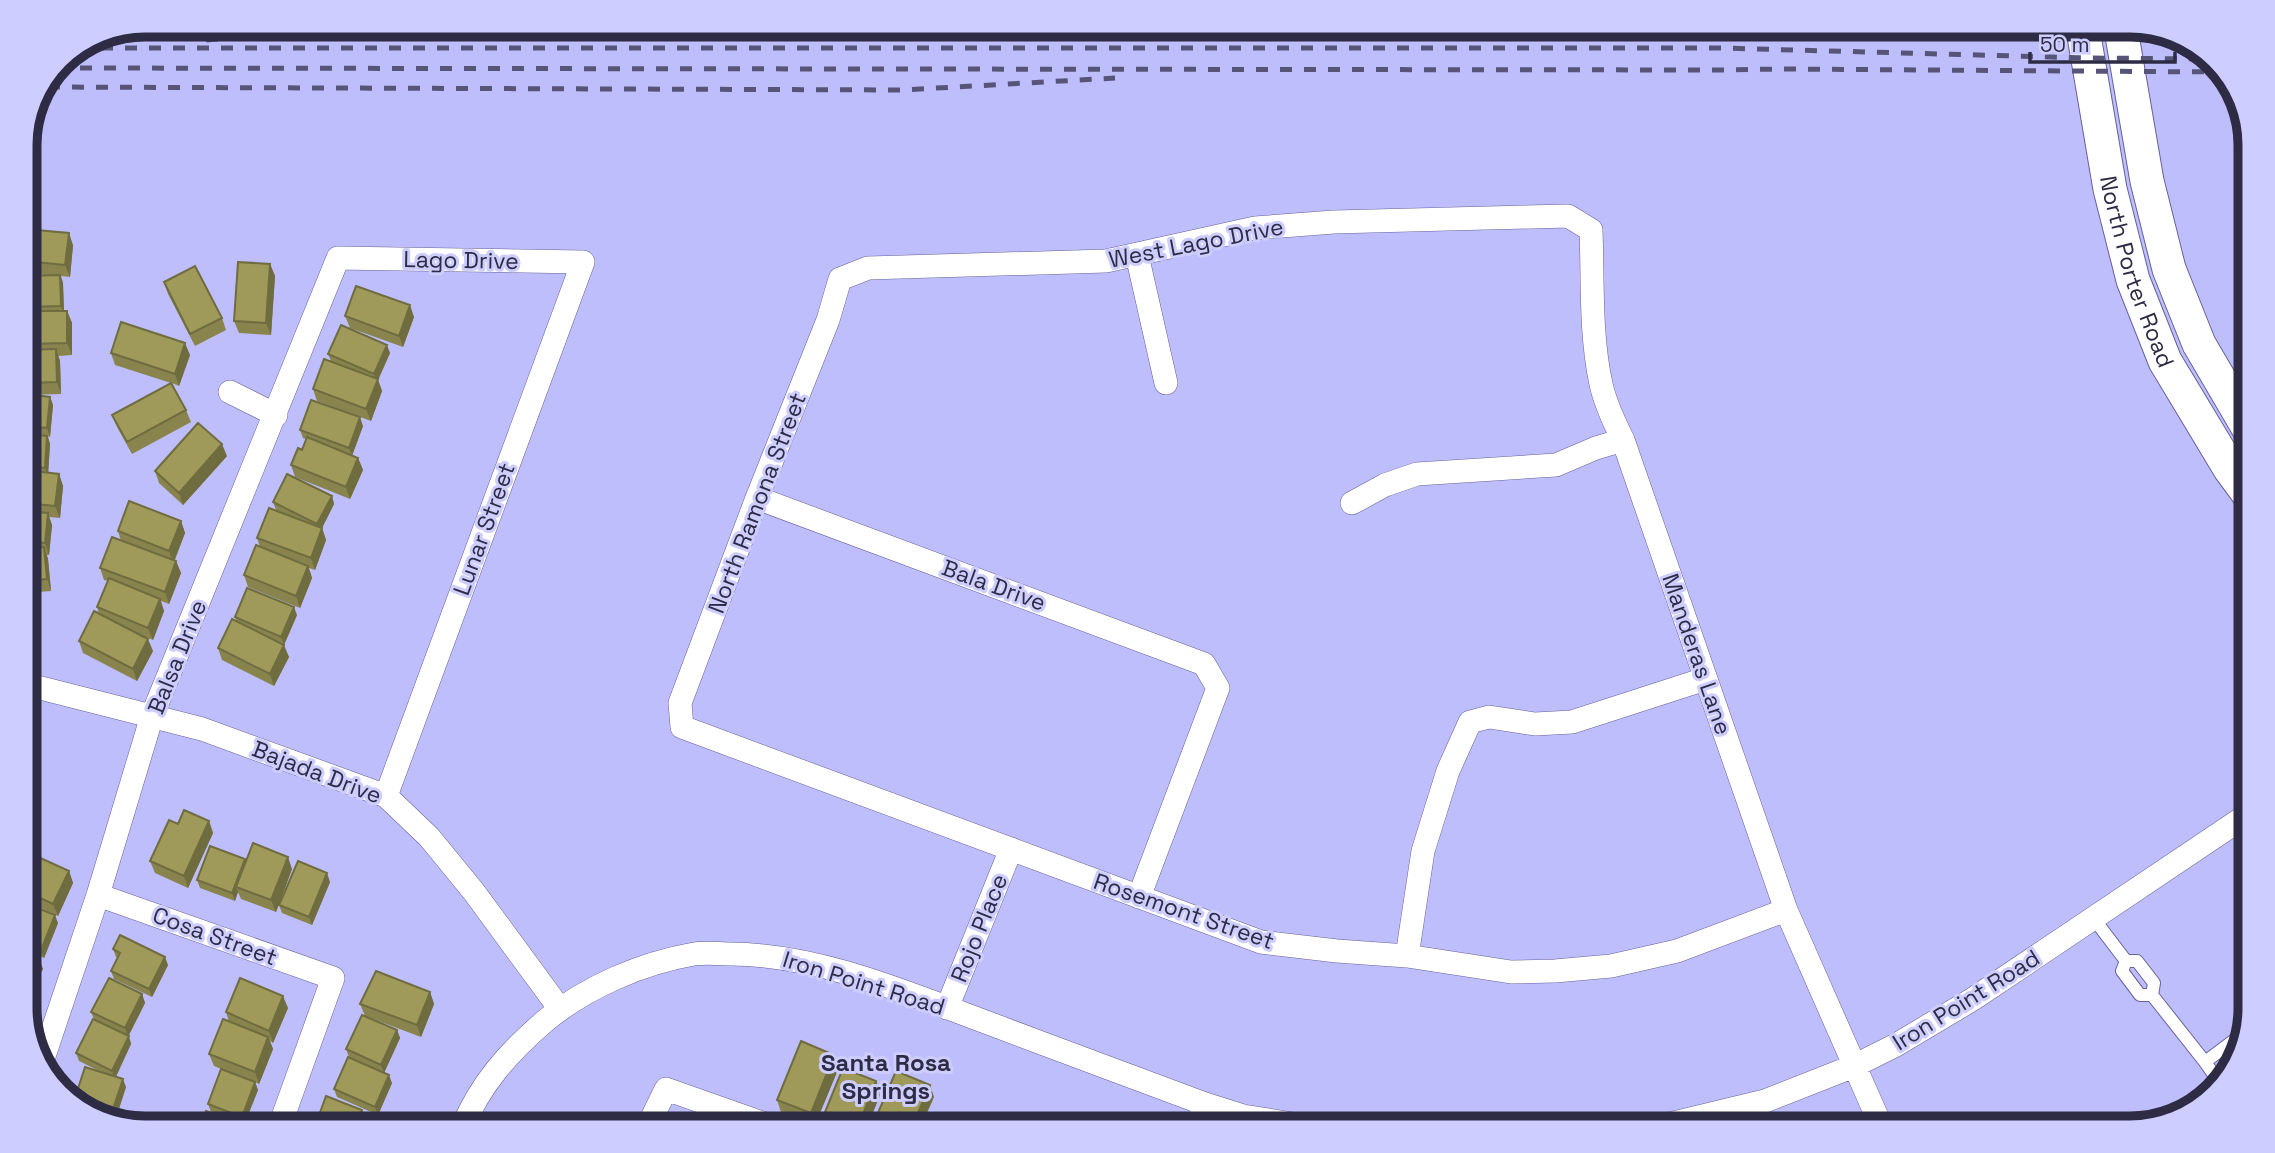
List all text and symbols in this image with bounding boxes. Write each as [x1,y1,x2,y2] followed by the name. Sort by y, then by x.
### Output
[2030,21,2175,65] scale bar
[2040,31,2090,58] text: 50 m
[2093,173,2181,372] street label: North Porter Road
[1106,211,1286,275] street label: West Lago Drive
[403,244,519,276] street label: Lago Drive
[701,388,813,618] street label: North Ramona Street
[446,459,522,599] street label: Lunar Street
[938,552,1050,618] street label: Bala Drive
[1655,569,1739,739] street label: Manderas Lane
[141,596,213,718] street label: Balsa Drive
[248,734,386,810] street label: Bajada Drive
[1090,866,1278,956] street label: Rosemont Street
[944,869,1014,987] street label: Rojo Place
[149,900,281,972] street label: Cosa Street
[1887,943,2045,1057] street label: Iron Point Road
[779,944,949,1022] street label: Iron Point Road
[821,1047,951,1106] district label: Santa Rosa Springs

